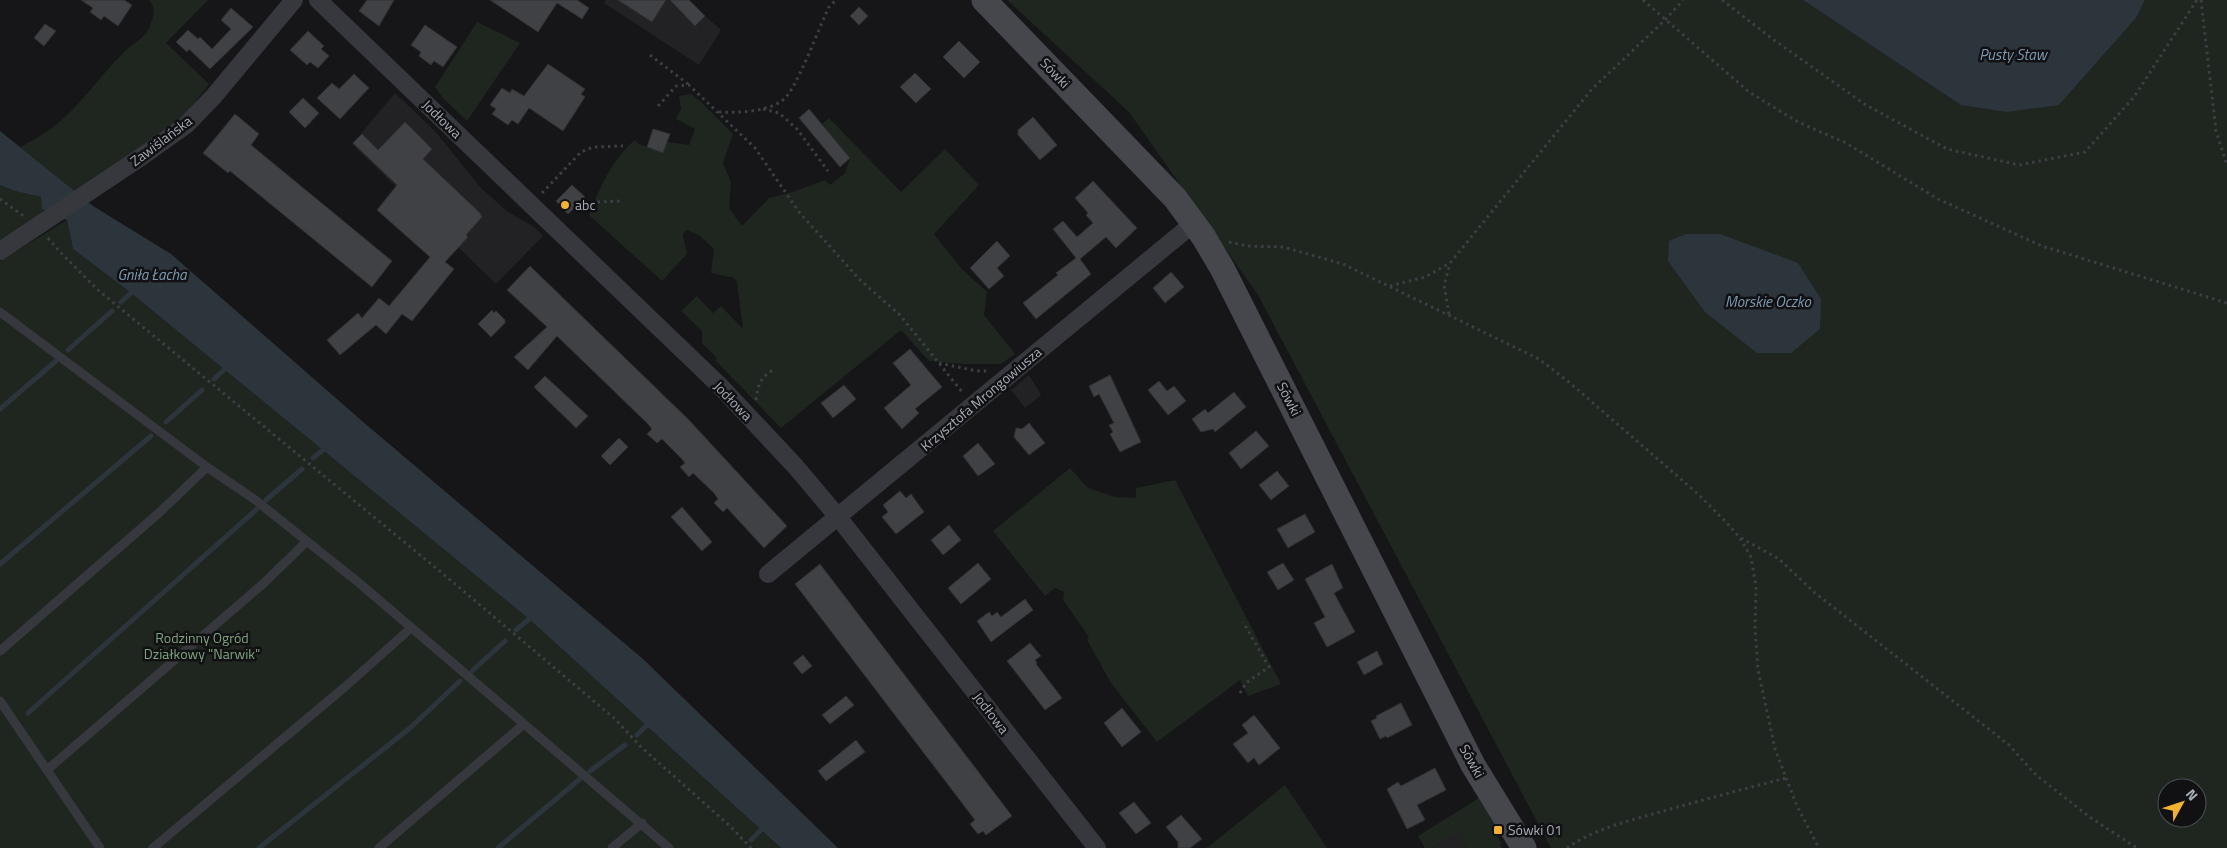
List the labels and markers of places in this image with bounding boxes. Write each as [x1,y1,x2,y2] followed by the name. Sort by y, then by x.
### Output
[575,194,595,215] place label: abc
[559,199,571,211] marker: abc
[1508,819,1562,840] place label: Sówki 01
[1492,824,1504,836] marker: Sówki 01

